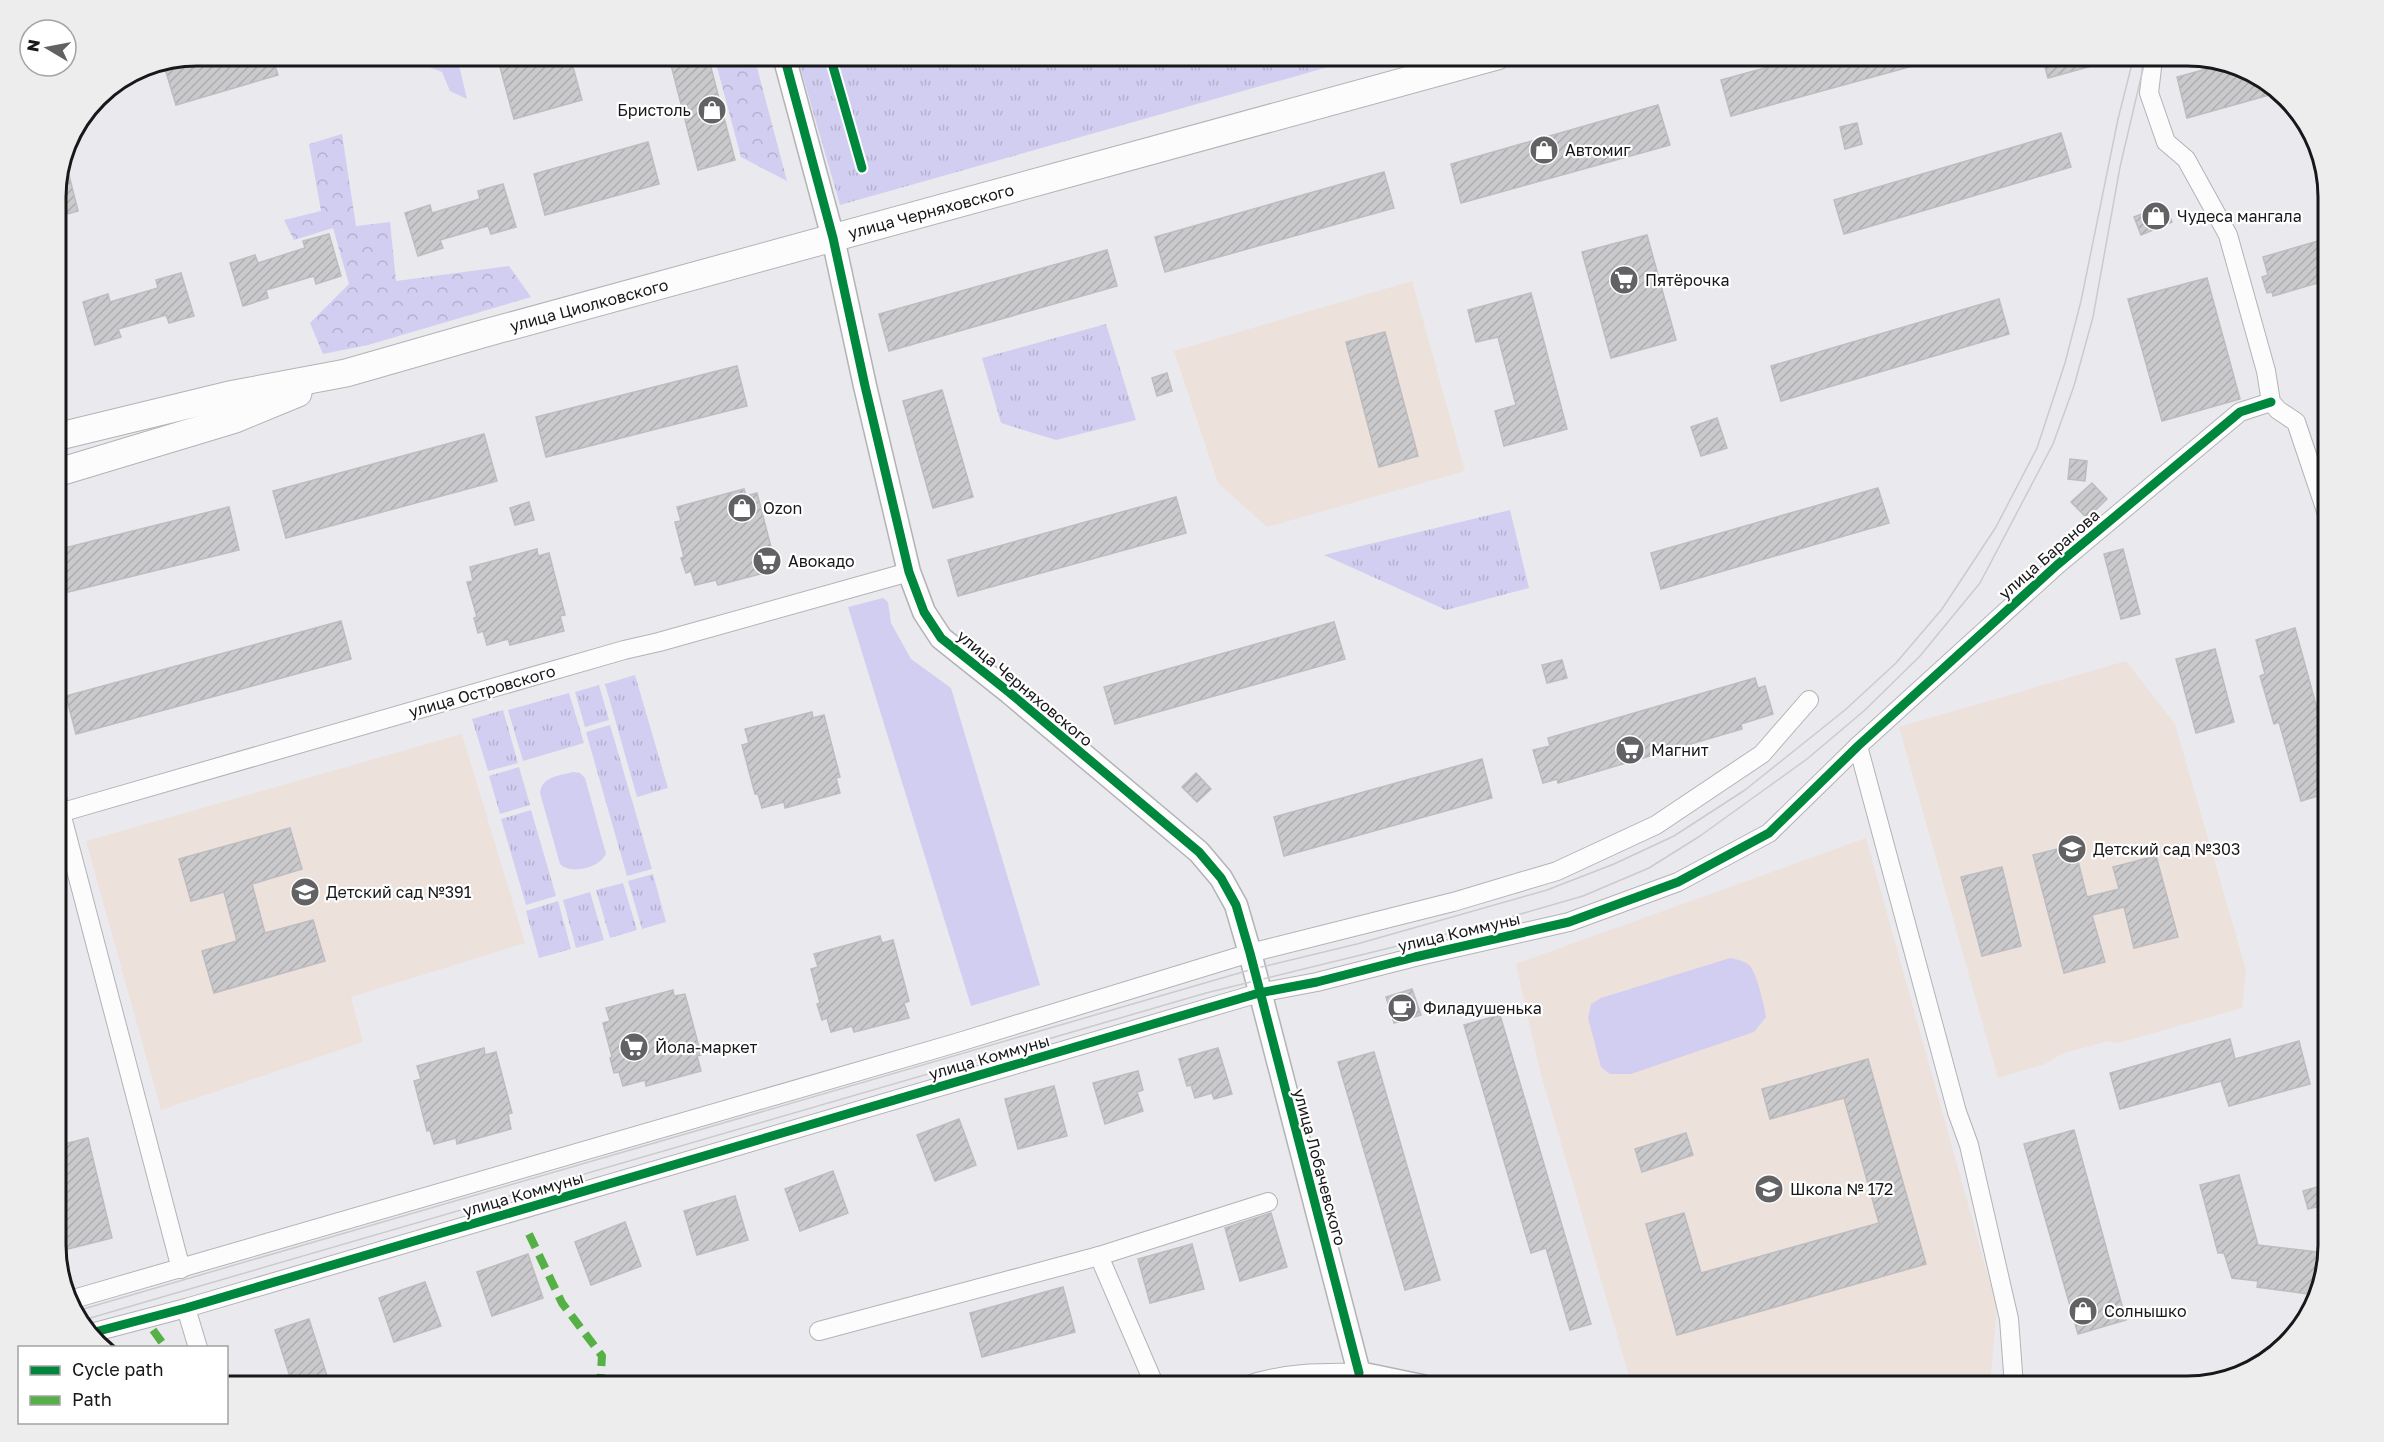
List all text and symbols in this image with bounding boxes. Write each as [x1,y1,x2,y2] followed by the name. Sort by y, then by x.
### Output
[18,18,78,78] north arrow
[22,38,44,53] text: N
[696,94,728,126] shop icon: Бристоль
[617,100,691,120] place label: Бристоль
[1528,134,1560,166] shop icon: Автомиг
[1565,140,1631,160] place label: Автомиг
[846,179,1016,243] street label: улица Черняховского
[2140,200,2172,232] shop icon: Чудеса мангала
[2177,206,2302,226] place label: Чудеса мангала
[1608,264,1640,296] supermarket icon: Пятёрочка
[1645,270,1729,290] place label: Пятёрочка
[508,274,670,336] street label: улица Циолковского
[726,492,758,524] shop icon: Ozon
[763,498,802,518] place label: Ozon
[1995,505,2103,603] street label: улица Баранова
[751,545,783,577] supermarket icon: Авокадо
[788,551,855,571] place label: Авокадо
[953,625,1097,751] street label: улица Черняховского
[406,660,558,722] street label: улица Островского
[1614,734,1646,766] supermarket icon: Магнит
[1651,740,1709,760] place label: Магнит
[2056,833,2088,865] school or university icon: Детский сад №303
[2093,839,2240,859] place label: Детский сад №303
[289,876,321,908] school or university icon: Детский сад №391
[326,882,472,902] place label: Детский сад №391
[1396,908,1522,956] street label: улица Коммуны
[1386,992,1418,1024] cafe icon: Филадушенька
[1423,998,1542,1018] place label: Филадушенька
[926,1030,1052,1084] street label: улица Коммуны
[618,1031,650,1063] supermarket icon: Йола-маркет
[655,1037,757,1057] place label: Йола-маркет
[1289,1086,1351,1248] street label: улица Лобачевского
[460,1167,586,1221] street label: улица Коммуны
[1753,1173,1785,1205] school or university icon: Школа № 172
[1790,1179,1893,1199] place label: Школа № 172
[2067,1295,2099,1327] shop icon: Солнышко
[2104,1301,2187,1321] place label: Солнышко
[18,1346,228,1424] legend
[72,1358,164,1380] text: Cycle path
[72,1388,112,1410] text: Path

